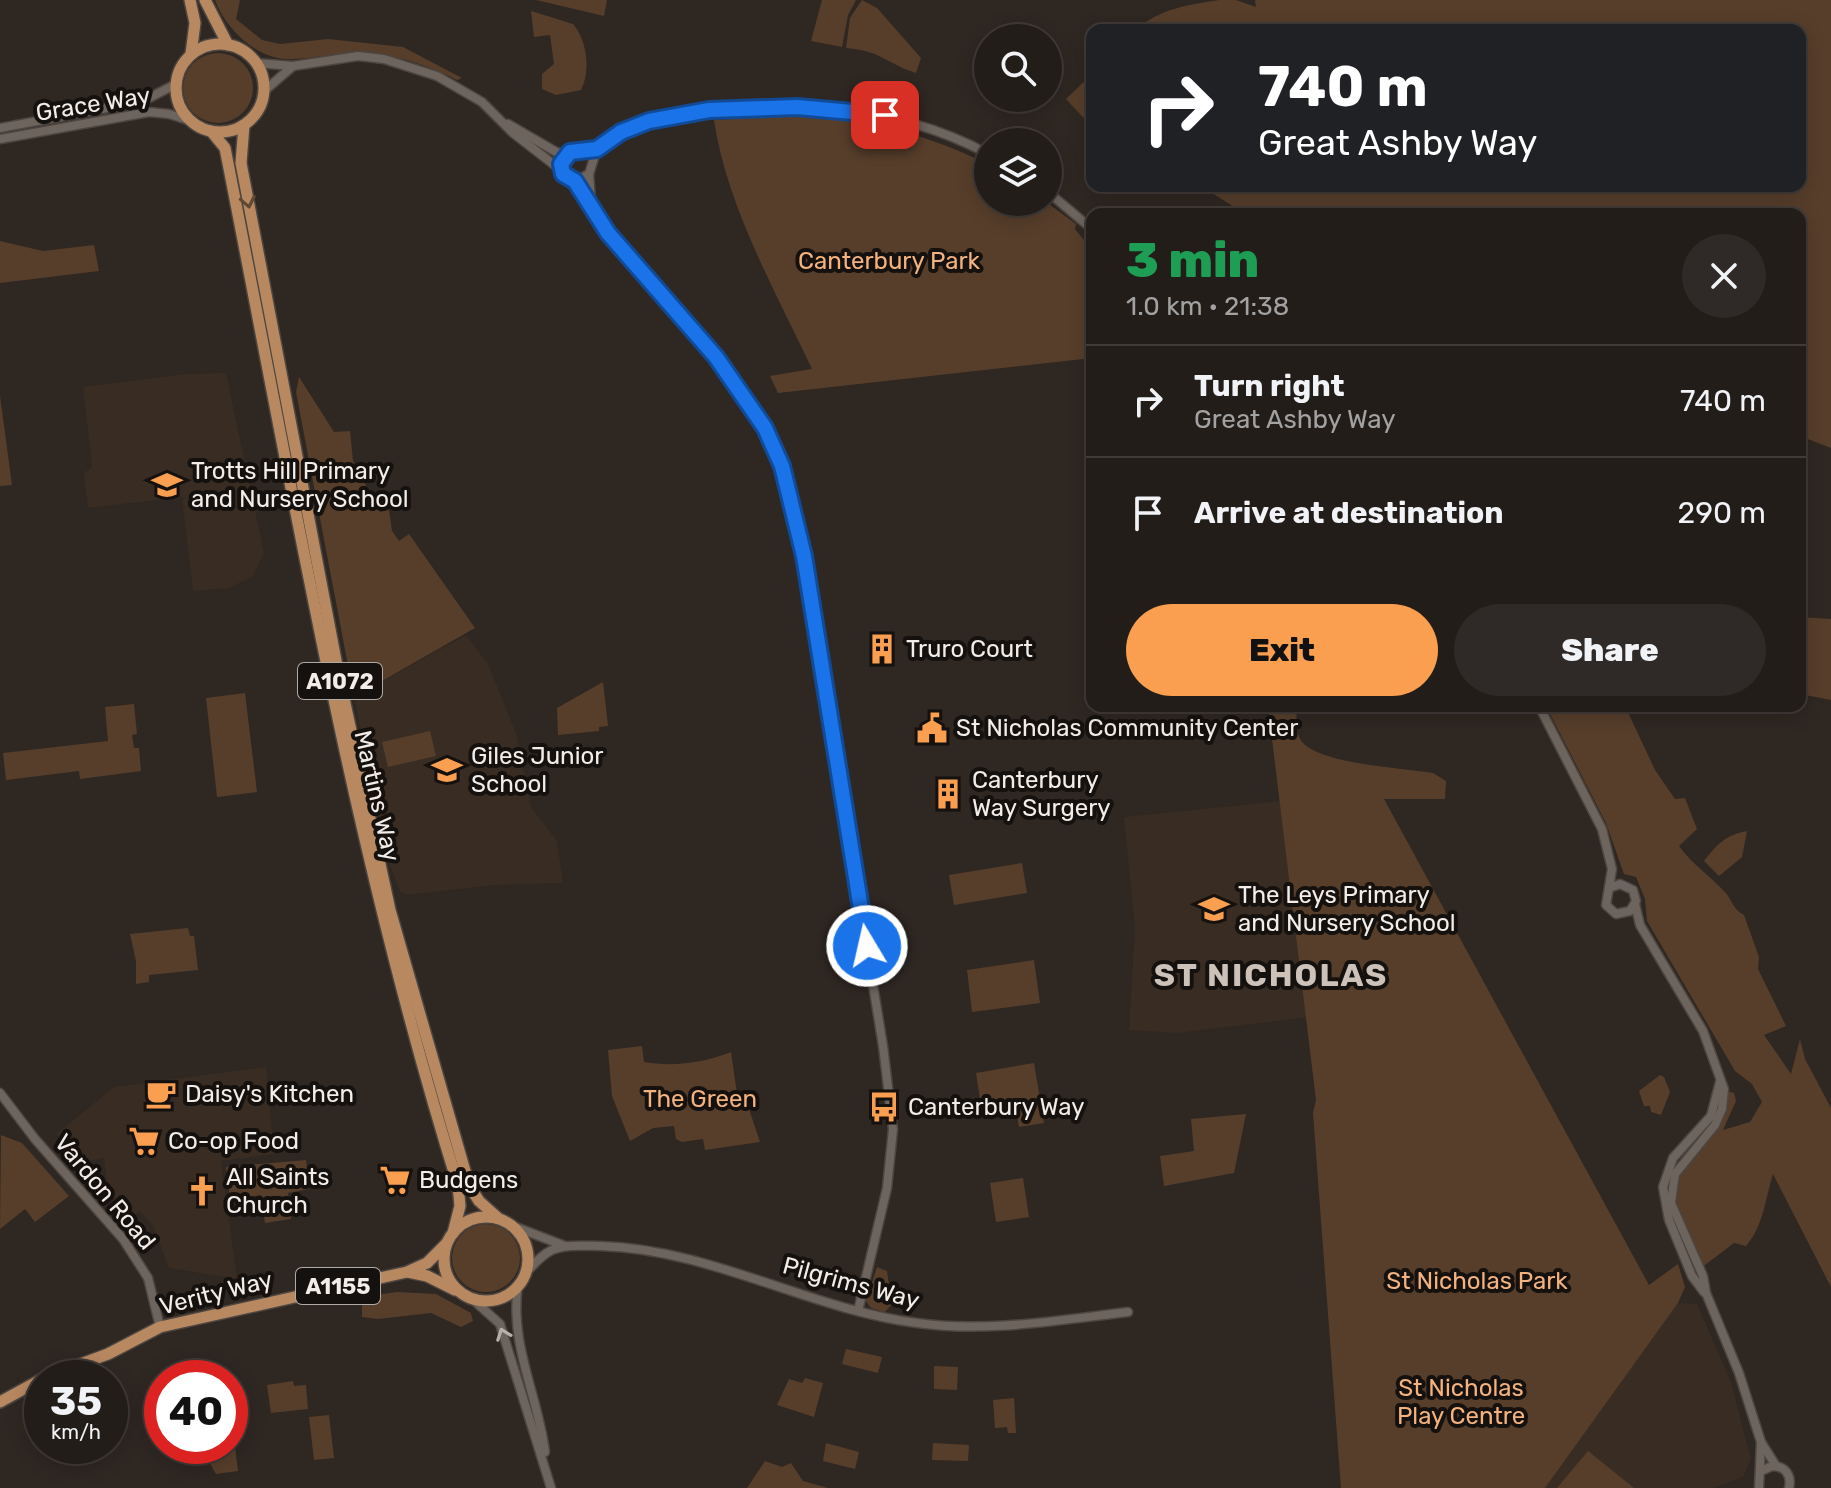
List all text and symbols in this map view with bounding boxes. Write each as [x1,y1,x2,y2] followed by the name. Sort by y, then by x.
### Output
[974,24,1062,216] map controls
[974,24,1062,112] button: search
[1258,54,1428,120] text: 740 m
[1126,56,1230,160] icon: right
[34,81,152,127] street label: Grace Way
[851,81,919,149] pin
[863,93,907,137] icon: arrive
[1258,121,1537,164] text: Great Ashby Way
[974,128,1062,216] button: layers
[239,195,256,209] one-way arrow
[1126,232,1259,289] text: 3 min
[1682,234,1766,318] button: close
[798,247,981,275] park label: Canterbury Park
[1126,291,1289,322] text: 1.0 km · 21:38
[1194,368,1345,404] text: Turn right
[1126,379,1170,423] icon: right
[1680,383,1766,419] text: 740 m
[1194,404,1396,435] text: Great Ashby Way
[191,457,409,513] place label: Trotts Hill Primary and Nursery School
[150,468,184,502] school or university icon: Trotts Hill Primary and Nursery School
[1126,491,1170,535] icon: arrive
[1194,495,1504,531] text: Arrive at destination
[1678,495,1766,531] text: 290 m
[1126,604,1438,696] button: Exit
[1454,604,1766,696] button: Share
[865,632,899,666] building icon: Truro Court
[906,635,1033,663] place label: Truro Court
[298,663,382,699] road number: A1072
[915,711,949,745] public building icon: St Nicholas Community Center
[956,714,1298,742] place label: St Nicholas Community Center
[348,728,406,864] street label: Martins Way
[471,742,603,798] place label: Giles Junior School
[430,753,464,787] school or university icon: Giles Junior School
[972,766,1111,822] place label: Canterbury Way Surgery
[931,777,965,811] building icon: Canterbury Way Surgery
[1238,881,1456,937] place label: The Leys Primary and Nursery School
[1197,892,1231,926] school or university icon: The Leys Primary and Nursery School
[825,904,909,988] position arrow
[1154,956,1388,994] district label: ST NICHOLAS
[144,1077,178,1111] cafe icon: Daisy's Kitchen
[185,1080,354,1108] place label: Daisy's Kitchen
[643,1085,757,1113] park label: The Green
[867,1090,901,1124] bus stop icon: Canterbury Way
[908,1093,1084,1121] place label: Canterbury Way
[127,1124,161,1158] supermarket icon: Co-op Food
[168,1127,299,1155] place label: Co-op Food
[49,1129,161,1255] street label: Vardon Road
[226,1163,330,1219] place label: All Saints Church
[378,1163,412,1197] supermarket icon: Budgens
[419,1166,518,1194] place label: Budgens
[185,1174,219,1208] church icon: All Saints Church
[780,1251,922,1315] street label: Pilgrims Way
[157,1265,275,1321] street label: Verity Way
[1386,1267,1568,1295] park label: St Nicholas Park
[296,1268,380,1304] road number: A1155
[496,1328,513,1342] one-way arrow
[144,1360,248,1464] speed limit sign: 40
[1397,1374,1525,1430] park label: St Nicholas Play Centre
[50,1378,102,1425] text: 35
[51,1420,101,1444] text: km/h

